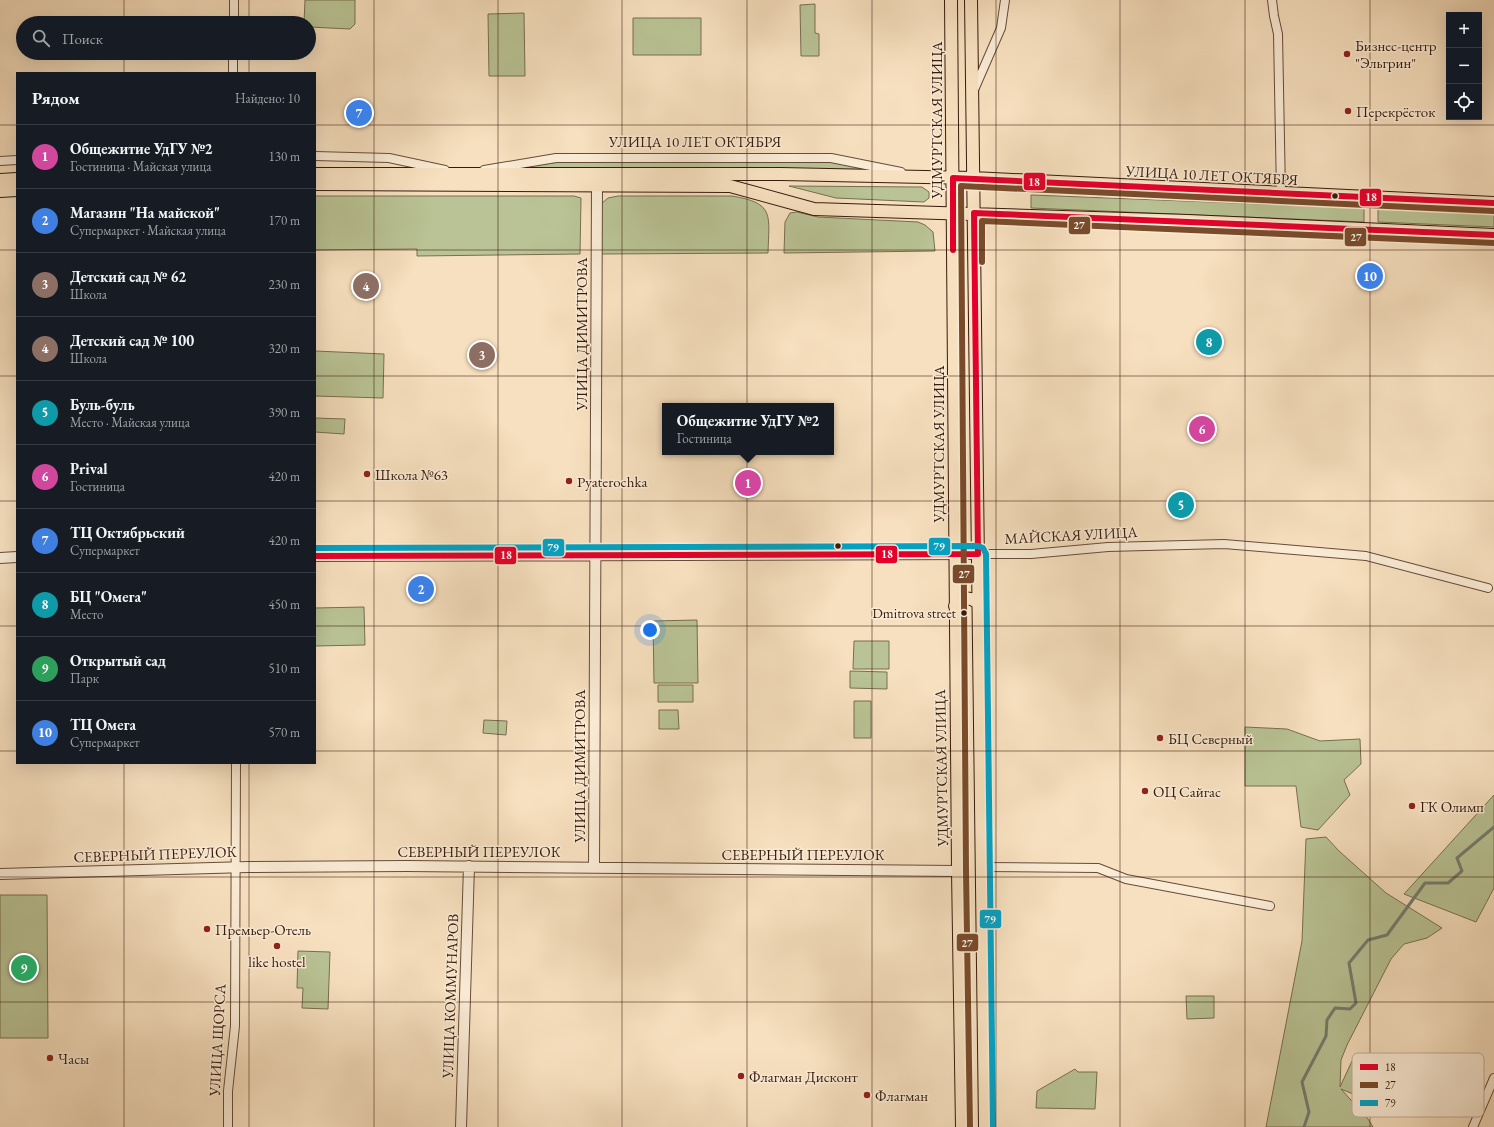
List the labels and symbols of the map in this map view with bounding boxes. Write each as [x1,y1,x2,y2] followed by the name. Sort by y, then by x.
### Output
[1355,36,1437,72] place label: Бизнес-центр "Эльгрин"
[927,41,946,200] street label: УДМУРТСКАЯ УЛИЦА
[1342,49,1352,59] marker: Бизнес-центр "Эльгрин"
[346,98,372,128] pin: 7
[1356,102,1435,121] place label: Перекрёсток
[1343,106,1353,116] marker: Перекрёсток
[608,132,781,151] street label: УЛИЦА 10 ЛЕТ ОКТЯБРЯ
[1124,161,1299,189] street label: УЛИЦА 10 ЛЕТ ОКТЯБРЯ
[1023,172,1046,191] line badge: 18
[1028,175,1040,189] text: 18
[1359,188,1382,207] line badge: 18
[1365,190,1377,204] text: 18
[1330,191,1340,201] unlabelled marker
[1068,216,1091,235] line badge: 27
[1073,218,1085,232] text: 27
[1344,227,1367,247] line badge: 27
[1350,230,1362,244] text: 27
[572,257,591,412] street label: УЛИЦА ДИМИТРОВА
[1357,261,1383,291] pin: 10
[353,271,379,301] pin: 4
[1196,327,1222,357] pin: 8
[469,340,495,370] pin: 3
[929,365,948,524] street label: УДМУРТСКАЯ УЛИЦА
[1189,414,1215,444] pin: 6
[375,465,448,484] place label: Школа №63
[735,468,761,498] pin: 1
[362,469,372,479] marker: Школа №63
[577,472,647,491] place label: Pyaterochka
[564,476,574,486] marker: Pyaterochka
[1168,490,1194,520] pin: 5
[1004,522,1139,548] street label: МАЙСКАЯ УЛИЦА
[928,537,951,556] line badge: 79
[542,538,565,557] line badge: 79
[933,539,945,553] text: 79
[547,540,559,554] text: 79
[833,541,843,551] unlabelled marker
[875,545,898,564] line badge: 18
[494,546,517,565] line badge: 18
[881,547,893,561] text: 18
[500,548,512,562] text: 18
[952,564,975,584] line badge: 27
[958,567,970,581] text: 27
[408,574,434,604] pin: 2
[872,604,957,622] place label: Dmitrova street
[959,608,969,618] marker: Dmitrova street
[640,620,660,640] your location
[570,689,589,844] street label: УЛИЦА ДИМИТРОВА
[930,689,952,848] street label: УДМУРТСКАЯ УЛИЦА
[1168,729,1253,748] place label: БЦ Северный
[1155,733,1165,743] marker: БЦ Северный
[1153,782,1221,801] place label: ОЦ Сайгас
[1140,786,1150,796] marker: ОЦ Сайгас
[1420,797,1484,816] place label: ГК Олимп
[1407,801,1417,811] marker: ГК Олимп
[73,842,237,866] street label: СЕВЕРНЫЙ ПЕРЕУЛОК
[397,842,561,861] street label: СЕВЕРНЫЙ ПЕРЕУЛОК
[721,845,885,864] street label: СЕВЕРНЫЙ ПЕРЕУЛОК
[979,909,1002,929] line badge: 79
[984,912,996,926] text: 79
[438,913,462,1080] street label: УЛИЦА КОММУНАРОВ
[215,920,311,939] place label: Премьер-Отель
[202,924,212,934] marker: Премьер-Отель
[956,933,979,952] line badge: 27
[961,936,973,950] text: 27
[272,941,282,951] marker: like hostel
[248,952,306,971] place label: like hostel
[11,953,37,983] pin: 9
[205,983,229,1098] street label: УЛИЦА ЩОРСА
[58,1049,89,1068] place label: Часы
[45,1053,55,1063] marker: Часы
[1352,1053,1484,1117] legend
[1385,1060,1396,1074] text: 18
[749,1067,858,1086] place label: Флагман Дисконт
[736,1071,746,1081] marker: Флагман Дисконт
[1385,1078,1396,1092] text: 27
[875,1086,928,1105] place label: Флагман
[862,1090,872,1100] marker: Флагман
[1385,1096,1396,1110] text: 79

